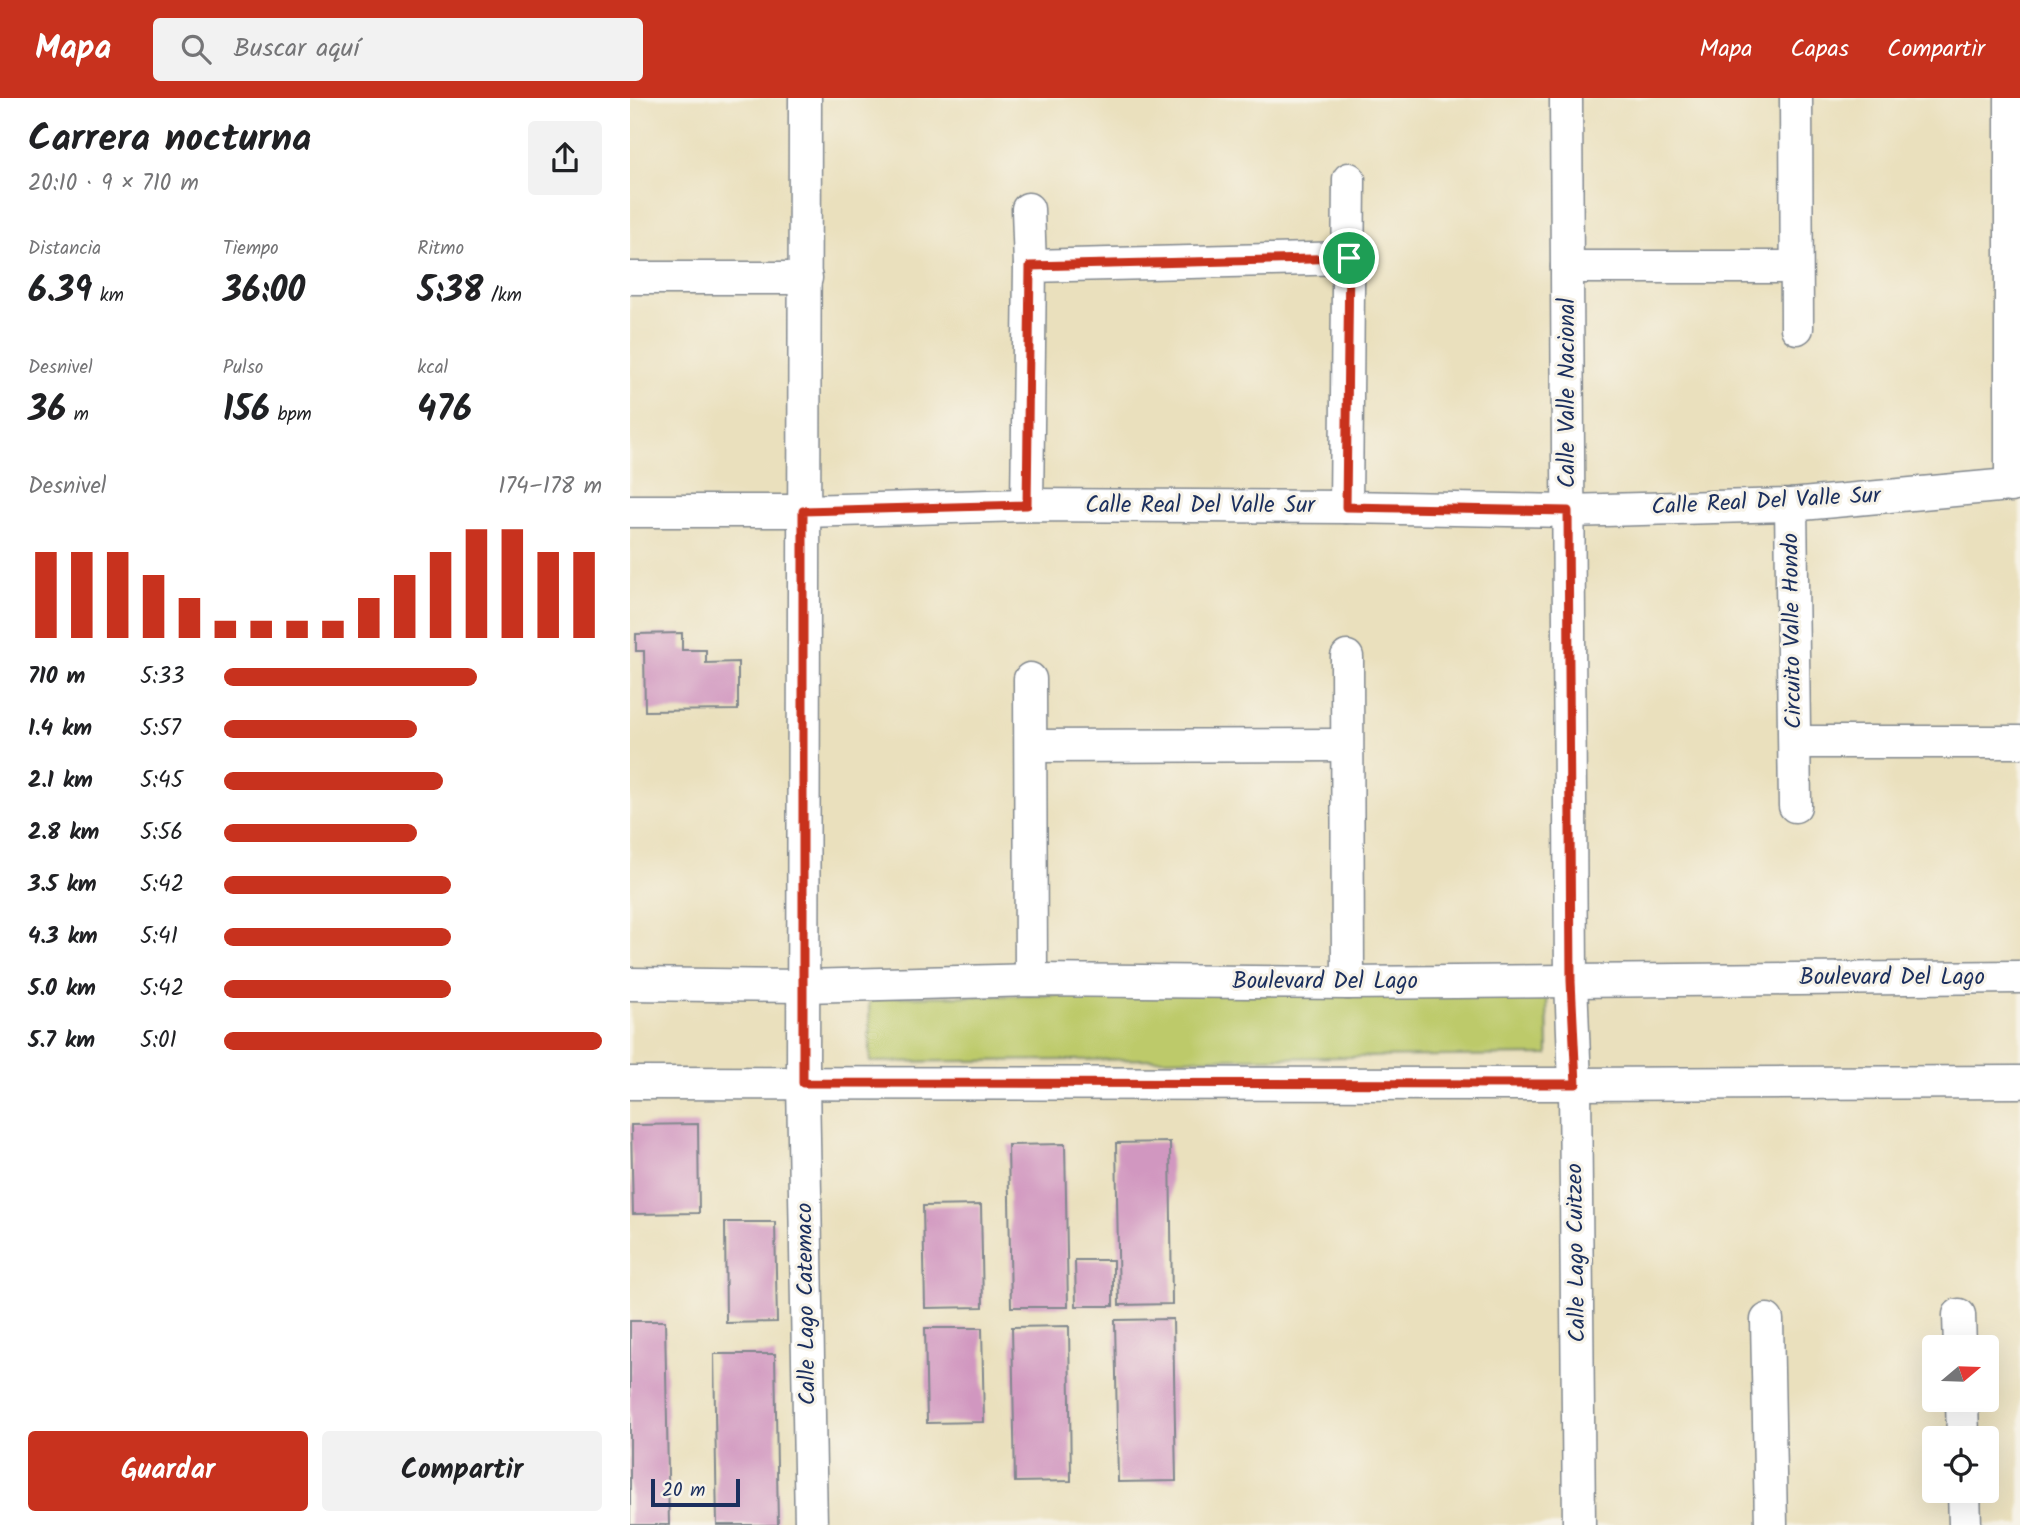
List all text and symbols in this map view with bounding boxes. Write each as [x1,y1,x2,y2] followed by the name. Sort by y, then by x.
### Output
[153,18,643,81] search box
[35,23,111,76] text: Mapa
[233,28,360,70] text: Buscar aquí
[177,30,215,68] icon: search
[1700,30,1752,69] text: Mapa
[1790,30,1849,69] text: Capas
[1887,30,1985,69] text: Compartir
[28,110,311,170] text: Carrera nocturna
[528,121,602,195] button: share
[28,166,199,202] text: 20:10 · 9 × 710 m
[1319,228,1379,288] pin
[28,234,101,264] text: Distancia
[223,234,279,264] text: Tiempo
[417,234,464,264] text: Ritmo
[1330,239,1368,277] icon: arrive
[28,264,92,320] text: 6.39
[223,264,305,320] text: 36:00
[417,264,483,320] text: 5:38
[92,281,124,311] text: km
[483,281,522,311] text: /km
[1550,297,1586,488] street label: Calle Valle Nacional
[28,353,93,383] text: Desnivel
[223,353,263,383] text: Pulso
[417,353,448,383] text: kcal
[28,383,66,439] text: 36
[223,383,270,439] text: 156
[417,383,472,439] text: 476
[66,400,89,430] text: m
[270,400,312,430] text: bpm
[28,469,106,505] text: Desnivel
[498,469,602,505] text: 174–178 m
[1650,478,1883,526] street label: Calle Real Del Valle Sur
[1085,488,1316,524] street label: Calle Real Del Valle Sur
[1773,533,1813,729] street label: Circuito Valle Hondo
[28,659,85,695] text: 710 m
[140,659,184,695] text: 5:33
[28,711,92,747] text: 1.4 km
[140,711,181,747] text: 5:57
[28,763,93,799] text: 2.1 km
[140,763,183,799] text: 5:45
[28,815,99,851] text: 2.8 km
[140,815,183,851] text: 5:56
[28,867,97,903] text: 3.5 km
[140,867,184,903] text: 5:42
[28,919,98,955] text: 4.3 km
[140,919,178,955] text: 5:41
[1799,960,1985,996] street label: Boulevard Del Lago
[1232,964,1418,1000] street label: Boulevard Del Lago
[28,971,96,1007] text: 5.0 km
[140,971,184,1007] text: 5:42
[28,1023,95,1059] text: 5.7 km
[140,1023,177,1059] text: 5:01
[1557,1163,1597,1343] street label: Calle Lago Cuitzeo
[787,1202,827,1406] street label: Calle Lago Catemaco
[1922,1335,1998,1412] north arrow
[1922,1335,1999,1503] map controls
[1922,1426,1999,1503] button: locate
[28,1431,308,1511] button: Guardar
[322,1431,602,1511] button: Compartir
[651,1476,740,1508] scale bar
[662,1476,705,1506] text: 20 m

